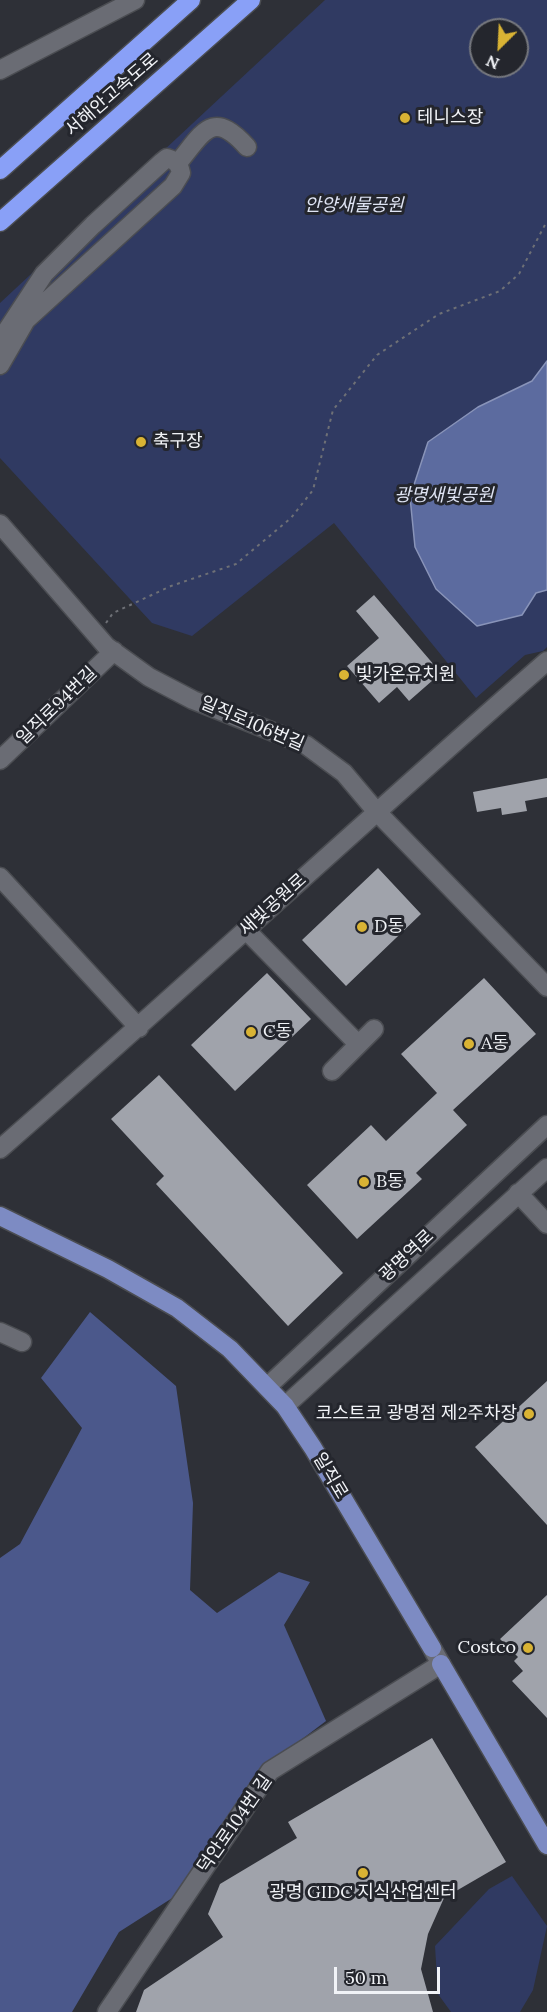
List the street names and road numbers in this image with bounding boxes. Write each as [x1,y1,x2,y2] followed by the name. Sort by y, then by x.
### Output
[61,49,163,141] street label: 서해안고속도로
[12,662,102,750] street label: 일직로94번길
[197,692,307,756] street label: 일직로106번길
[235,869,311,941] street label: 새빛공원로
[375,1226,439,1286] street label: 광명역로
[308,1449,352,1503] street label: 일직로
[193,1771,277,1877] street label: 덕안로104번 길

